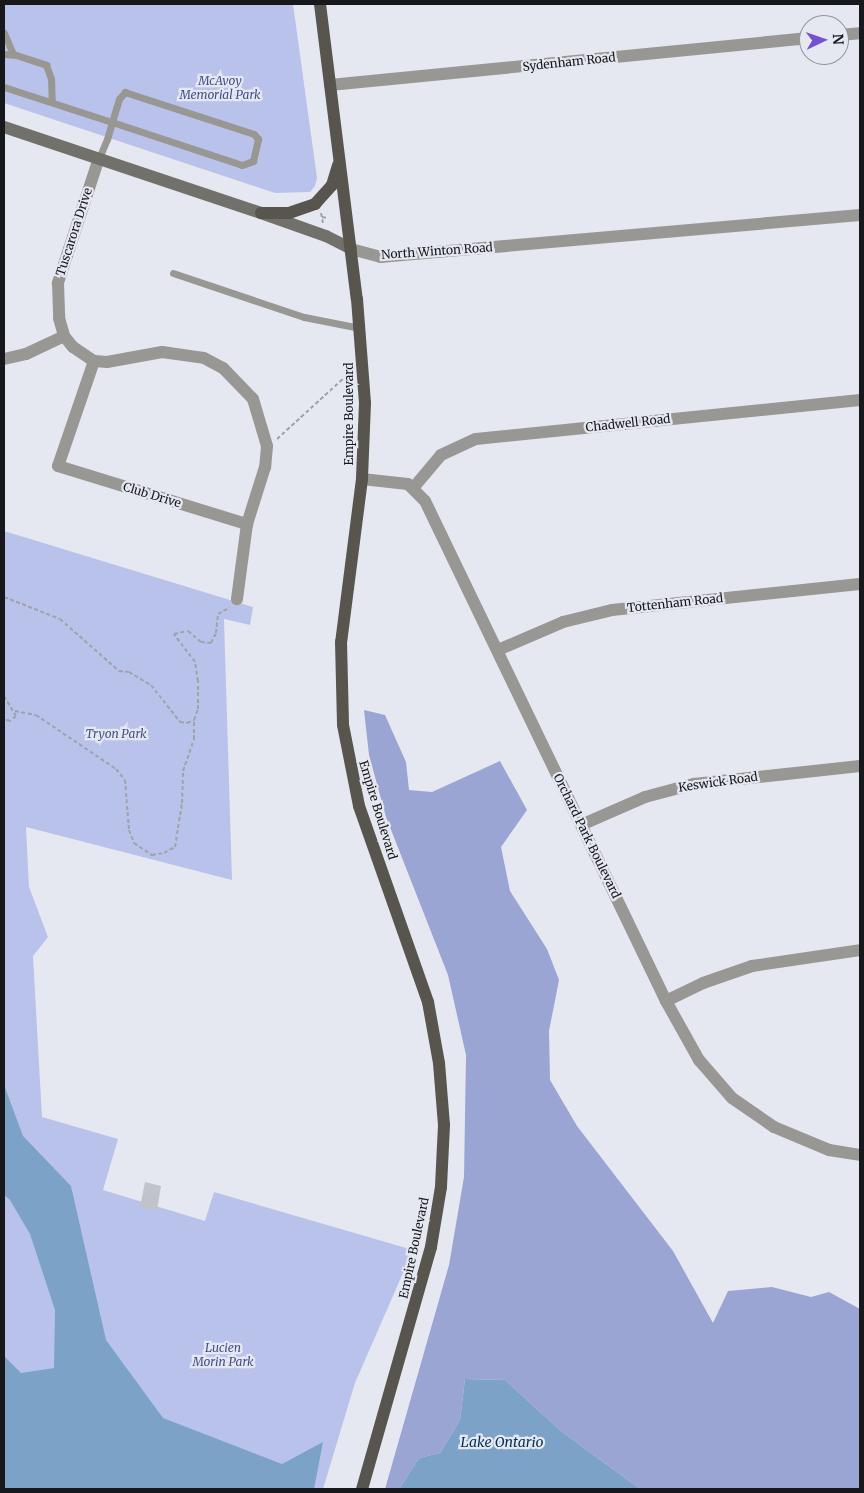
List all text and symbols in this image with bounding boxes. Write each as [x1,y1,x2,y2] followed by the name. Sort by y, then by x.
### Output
[799,15,849,65] north arrow
[829,33,847,45] text: N
[522,50,616,74] street label: Sydenham Road
[179,74,261,102] park label: McAvoy Memorial Park
[53,186,95,278] street label: Tuscarora Drive
[381,240,493,262] street label: North Winton Road
[342,362,356,466] street label: Empire Boulevard
[585,411,671,435] street label: Chadwell Road
[121,479,183,511] street label: Club Drive
[626,591,724,615] street label: Tottenham Road
[85,727,147,741] park label: Tryon Park
[356,759,400,861] street label: Empire Boulevard
[677,769,759,795] street label: Keswick Road
[551,771,623,901] street label: Orchard Park Boulevard
[396,1196,432,1300] street label: Empire Boulevard
[192,1341,254,1369] park label: Lucien Morin Park
[461,1434,543,1450] water label: Lake Ontario

